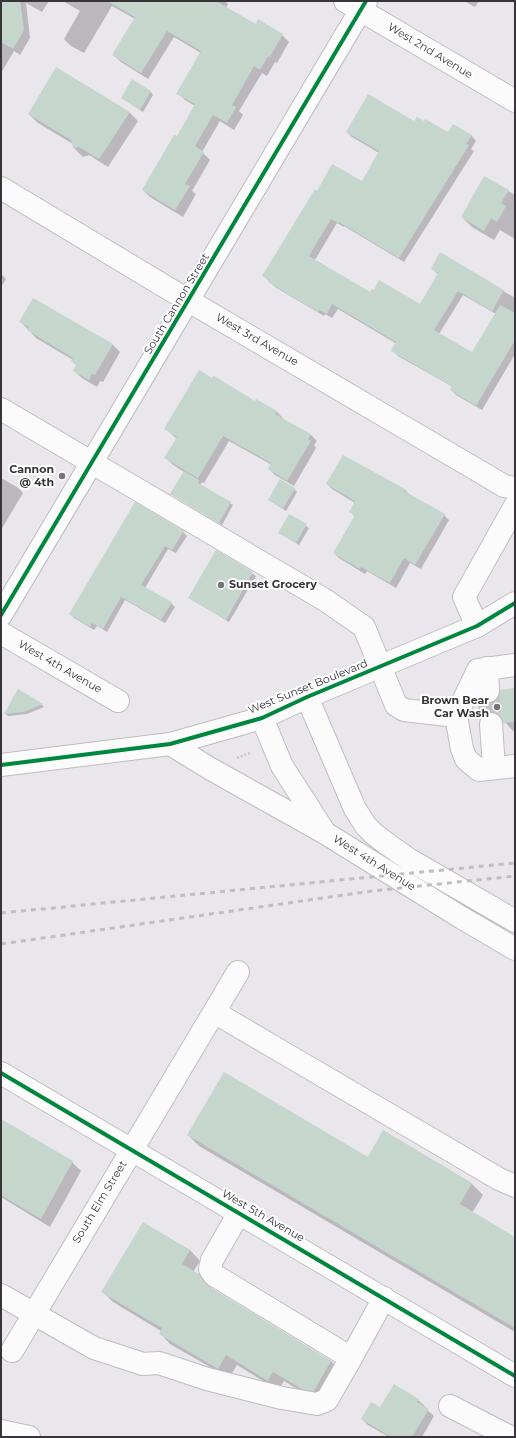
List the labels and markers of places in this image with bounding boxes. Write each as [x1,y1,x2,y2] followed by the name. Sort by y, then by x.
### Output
[9,463,54,489] place label: Cannon @ 4th
[57,471,67,481] marker: Cannon @ 4th
[229,578,317,592] place label: Sunset Grocery
[216,580,226,590] marker: Sunset Grocery
[421,694,489,720] place label: Brown Bear Car Wash
[492,702,502,712] marker: Brown Bear Car Wash

